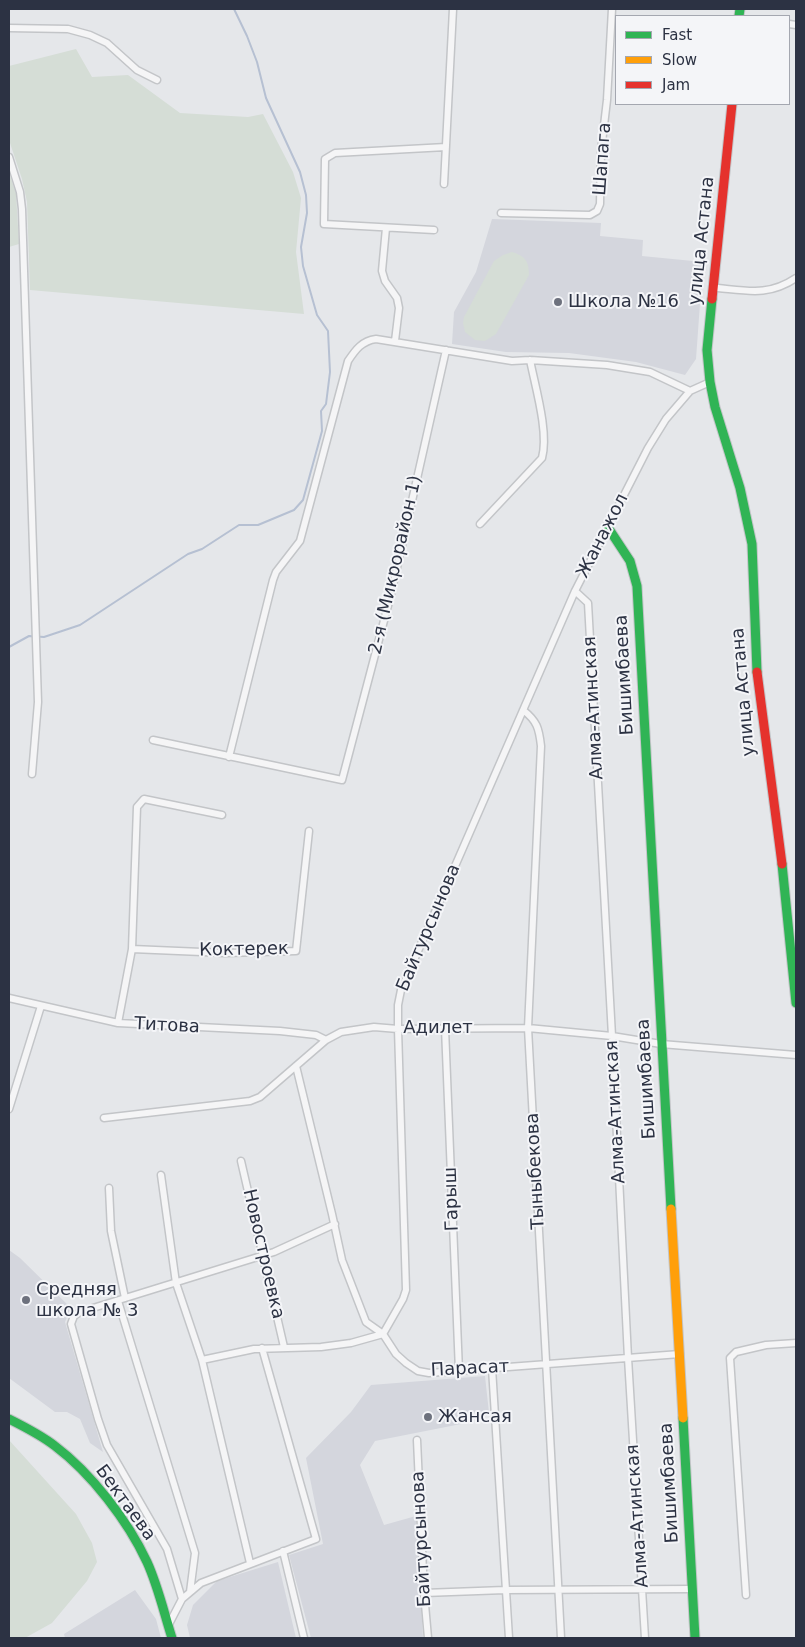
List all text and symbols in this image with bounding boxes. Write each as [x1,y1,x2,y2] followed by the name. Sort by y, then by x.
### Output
[615,15,790,105] legend
[662,26,692,44] text: Fast
[662,51,697,69] text: Slow
[662,76,690,94] text: Jam
[590,122,616,196] street label: Шапага
[684,176,720,306] street label: улица Астана
[568,291,679,313] place label: Школа №16
[552,296,564,308] marker: Школа №16
[365,473,427,657] street label: 2-я (Микрорайон 1)
[573,490,633,582] street label: Жанажол
[611,614,639,736] street label: Бишимбаева
[728,627,760,757] street label: улица Астана
[579,636,609,780] street label: Алма-Атинская
[392,861,466,995] street label: Байтурсынова
[199,938,289,962] street label: Коктерек
[134,1013,200,1039] street label: Титова
[403,1017,473,1039] street label: Адилет
[633,1018,661,1140] street label: Бишимбаева
[601,1040,631,1184] street label: Алма-Атинская
[522,1112,550,1230] street label: Тыныбекова
[440,1167,464,1231] street label: Гарыш
[238,1187,288,1321] street label: Новостроевка
[36,1279,139,1322] place label: Средняя школа № 3
[20,1294,32,1306] marker: Средняя школа № 3
[430,1356,510,1382] street label: Парасат
[438,1406,512,1428] place label: Жансая
[422,1411,434,1423] marker: Жансая
[656,1422,684,1544] street label: Бишимбаева
[622,1444,654,1588] street label: Алма-Атинская
[90,1461,160,1545] street label: Бектаева
[408,1470,436,1608] street label: Байтурсынова

